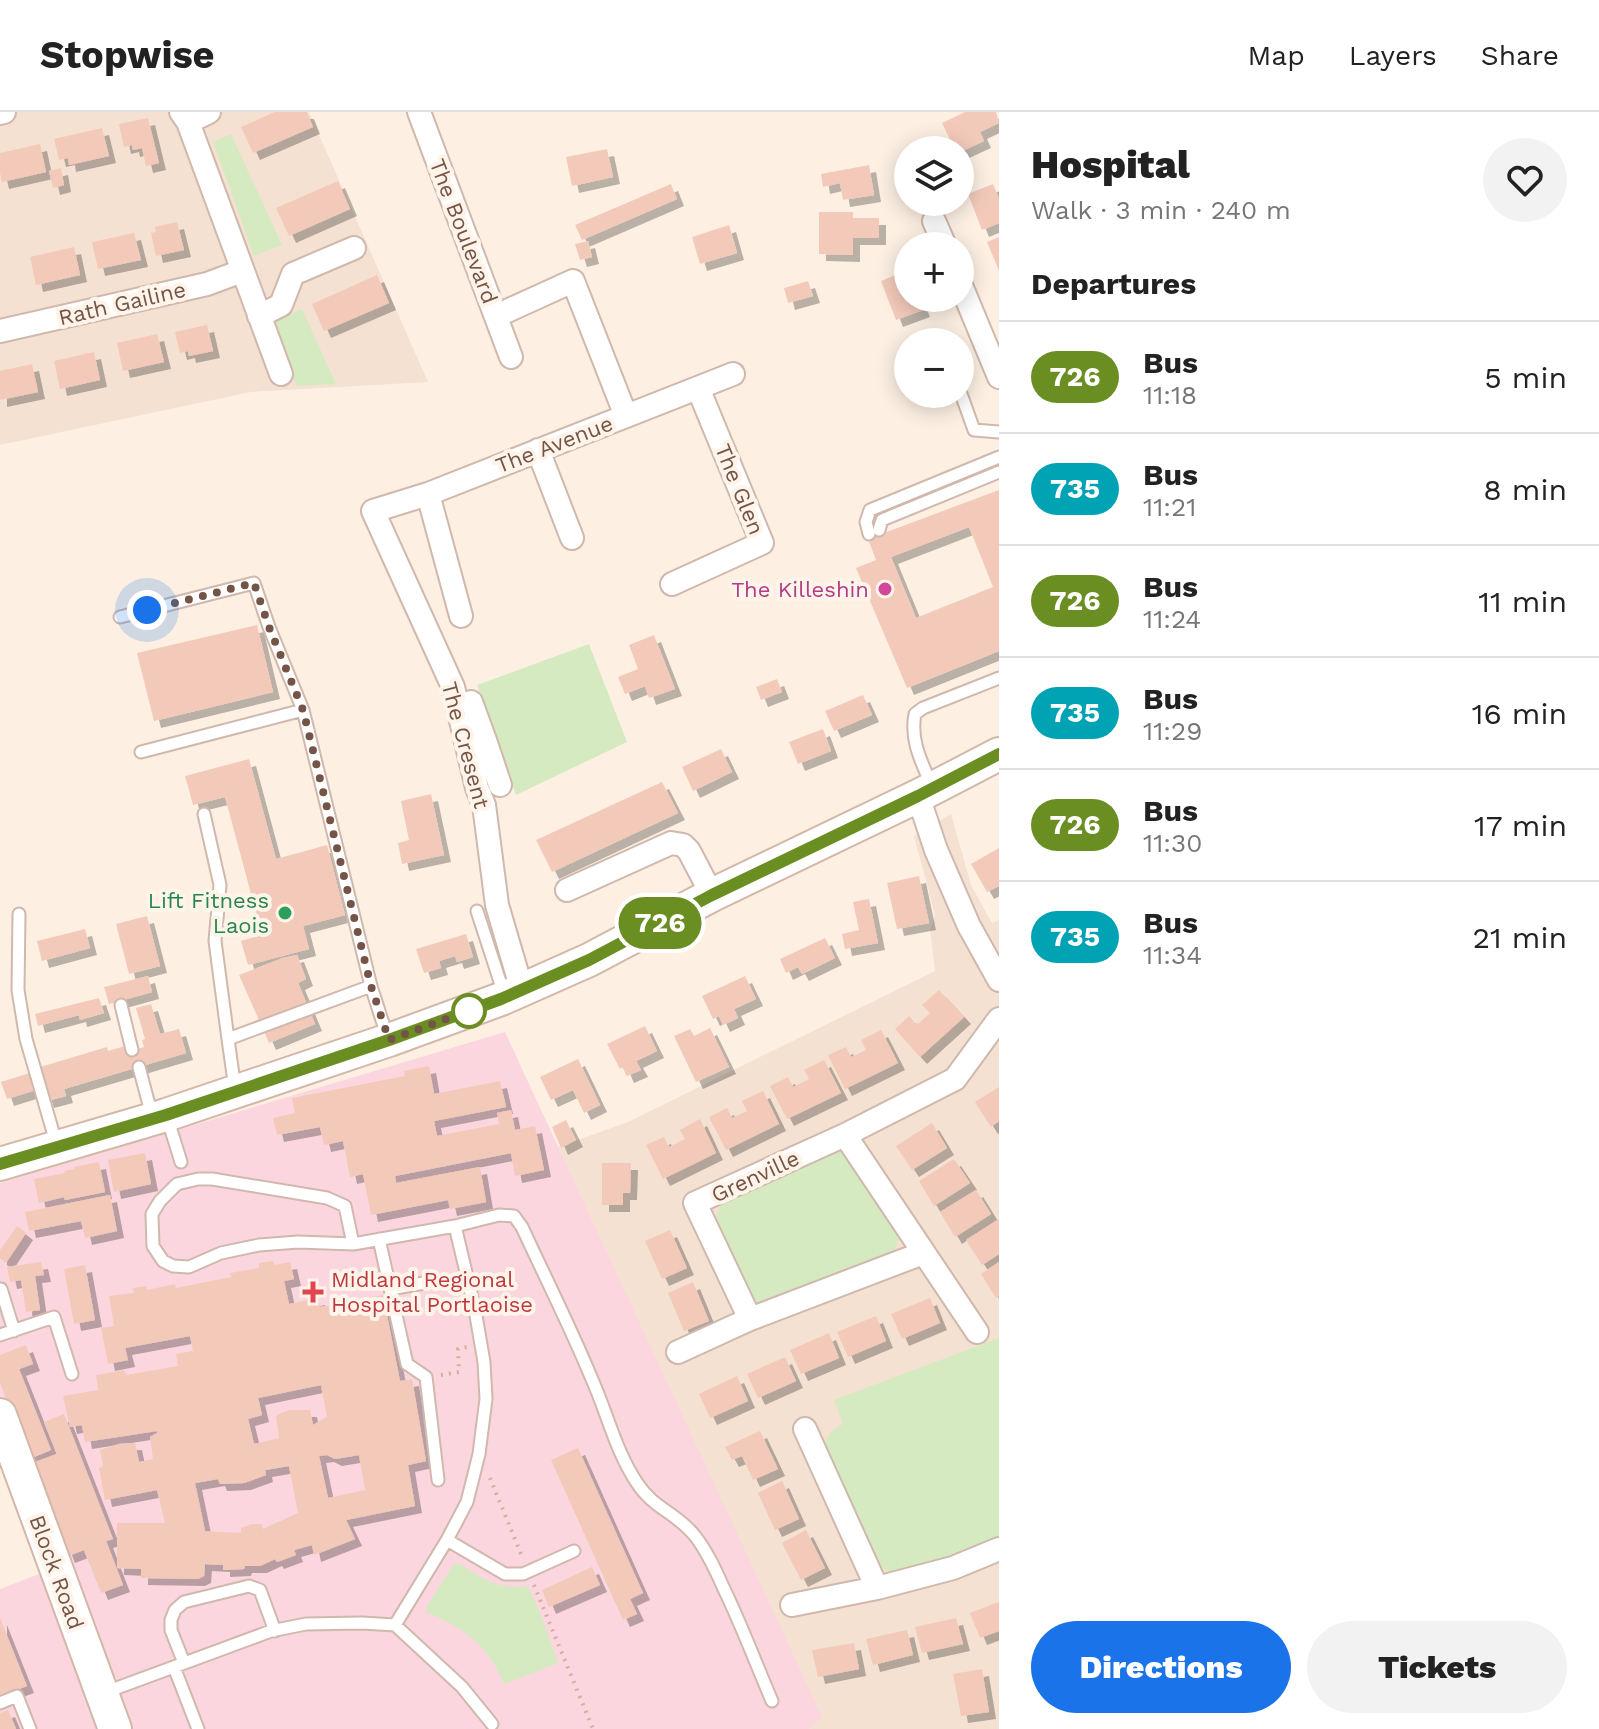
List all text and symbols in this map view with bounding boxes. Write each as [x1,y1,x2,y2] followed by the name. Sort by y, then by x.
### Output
[40,33,215,77] text: Stopwise
[1248,39,1305,72] text: Map
[1349,39,1437,72] text: Layers
[1481,39,1559,72] text: Share
[894,136,974,408] map controls
[894,136,974,216] button: layers
[1483,138,1567,222] button: heart
[1031,143,1190,187] text: Hospital
[424,155,503,307] street label: The Boulevard
[1031,195,1291,225] text: Walk · 3 min · 240 m
[894,232,974,312] button: +
[1031,266,1196,301] text: Departures
[56,277,188,330] street label: Rath Gailine
[894,328,974,408] button: −
[1143,345,1198,380] text: Bus
[1050,360,1100,393] text: 726
[1484,360,1567,395] text: 5 min
[1143,380,1197,410] text: 11:18
[492,411,616,478] street label: The Avenue
[710,440,769,538] street label: The Glen
[1143,457,1198,492] text: Bus
[1050,472,1100,505] text: 735
[1483,472,1567,507] text: 8 min
[1143,492,1196,522] text: 11:21
[1143,569,1198,604] text: Bus
[731,577,869,602] place label: The Killeshin
[876,580,894,598] marker: The Killeshin
[1050,584,1100,617] text: 726
[1478,584,1567,619] text: 11 min
[127,590,167,630] your location
[1143,604,1201,634] text: 11:24
[437,679,494,811] street label: The Cresent
[1143,681,1198,716] text: Bus
[1050,696,1100,729] text: 735
[1472,696,1567,731] text: 16 min
[1143,716,1202,746] text: 11:29
[1143,793,1198,828] text: Bus
[1050,808,1100,841] text: 726
[1474,808,1567,843] text: 17 min
[1143,828,1202,858] text: 11:30
[148,888,269,938] place label: Lift Fitness Laois
[614,897,706,949] line badge: 726
[276,904,294,922] marker: Lift Fitness Laois
[1143,905,1198,940] text: Bus
[635,906,685,939] text: 726
[1050,920,1100,953] text: 735
[1472,920,1567,955] text: 21 min
[1143,940,1202,970] text: 11:34
[452,994,486,1028] unlabelled marker
[707,1145,803,1208] street label: Grenville
[331,1267,533,1317] place label: Midland Regional Hospital Portlaoise
[302,1281,324,1303] marker: Midland Regional Hospital Portlaoise
[24,1512,89,1633] street label: Block Road
[1031,1621,1291,1713] button: Directions
[1307,1621,1567,1713] button: Tickets

